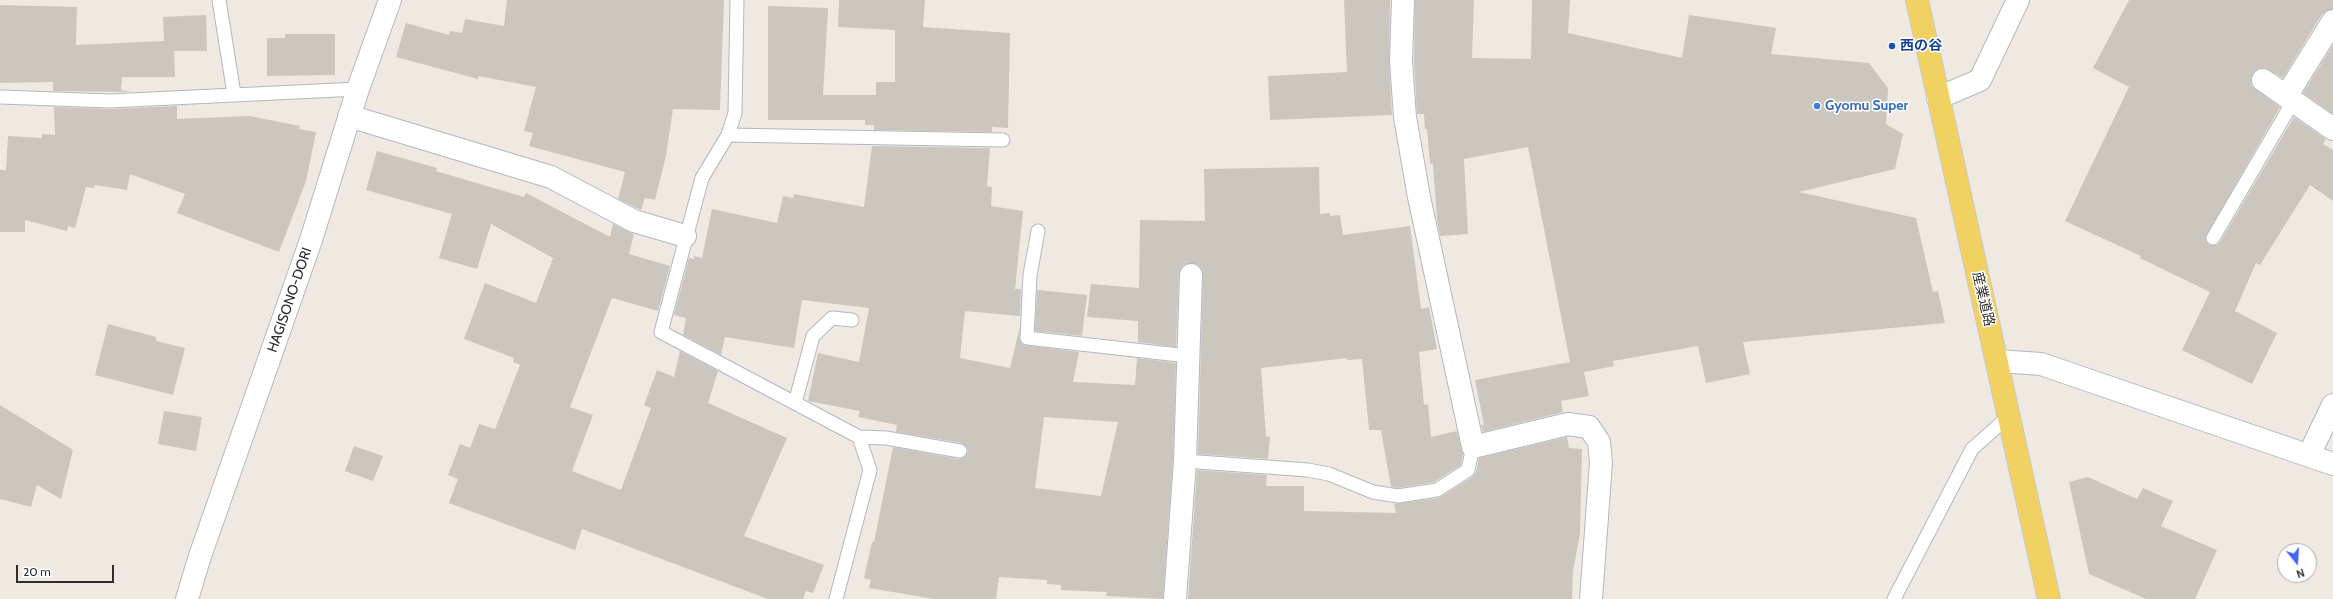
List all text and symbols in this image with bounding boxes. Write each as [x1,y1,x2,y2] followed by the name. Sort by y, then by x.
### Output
[1900,38,1942,54] place label: 西の谷
[1887,41,1897,51] marker: 西の谷
[1825,98,1908,114] place label: Gyomu Super
[1812,101,1822,111] marker: Gyomu Super
[264,245,316,355] street label: HAGISONO-DORI
[1969,270,1997,328] street label: 産業道路
[2277,543,2317,583] north arrow
[18,557,116,583] scale bar
[23,564,51,579] text: 20 m
[2295,566,2306,581] text: N

